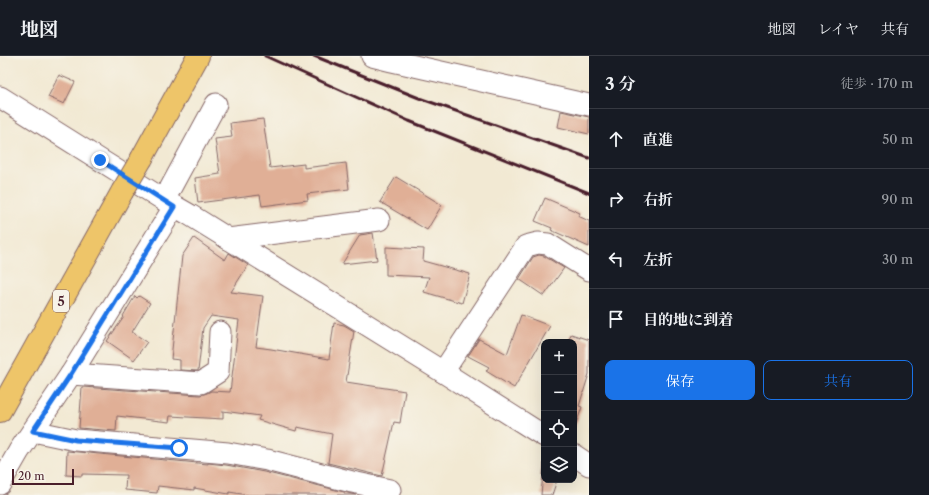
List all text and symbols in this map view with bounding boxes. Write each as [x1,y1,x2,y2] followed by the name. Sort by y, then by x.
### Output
[20,18,58,41] text: 地図
[768,20,796,38] text: 地図
[818,20,859,38] text: レイヤ
[881,20,909,38] text: 共有
[605,74,636,94] text: 3 分
[841,75,913,91] text: 徒歩 · 170 m
[605,128,627,150] icon: ahead
[643,130,673,149] text: 直進
[882,131,913,147] text: 50 m
[91,151,109,169] route end
[605,188,627,210] icon: right
[643,190,673,209] text: 右折
[882,191,913,207] text: 90 m
[605,248,627,270] icon: left
[643,250,673,269] text: 左折
[882,251,913,267] text: 30 m
[53,290,69,312] road number: 5
[605,308,627,330] icon: arrive
[643,310,733,329] text: 目的地に到着
[541,339,577,483] map controls
[541,339,577,375] button: +
[605,360,755,400] button: 保存
[763,360,913,400] button: 共有
[541,375,577,411] button: −
[541,411,577,447] button: locate
[170,439,188,457] route start
[541,447,577,483] button: layers
[12,467,74,486] scale bar
[18,469,44,483] text: 20 m

